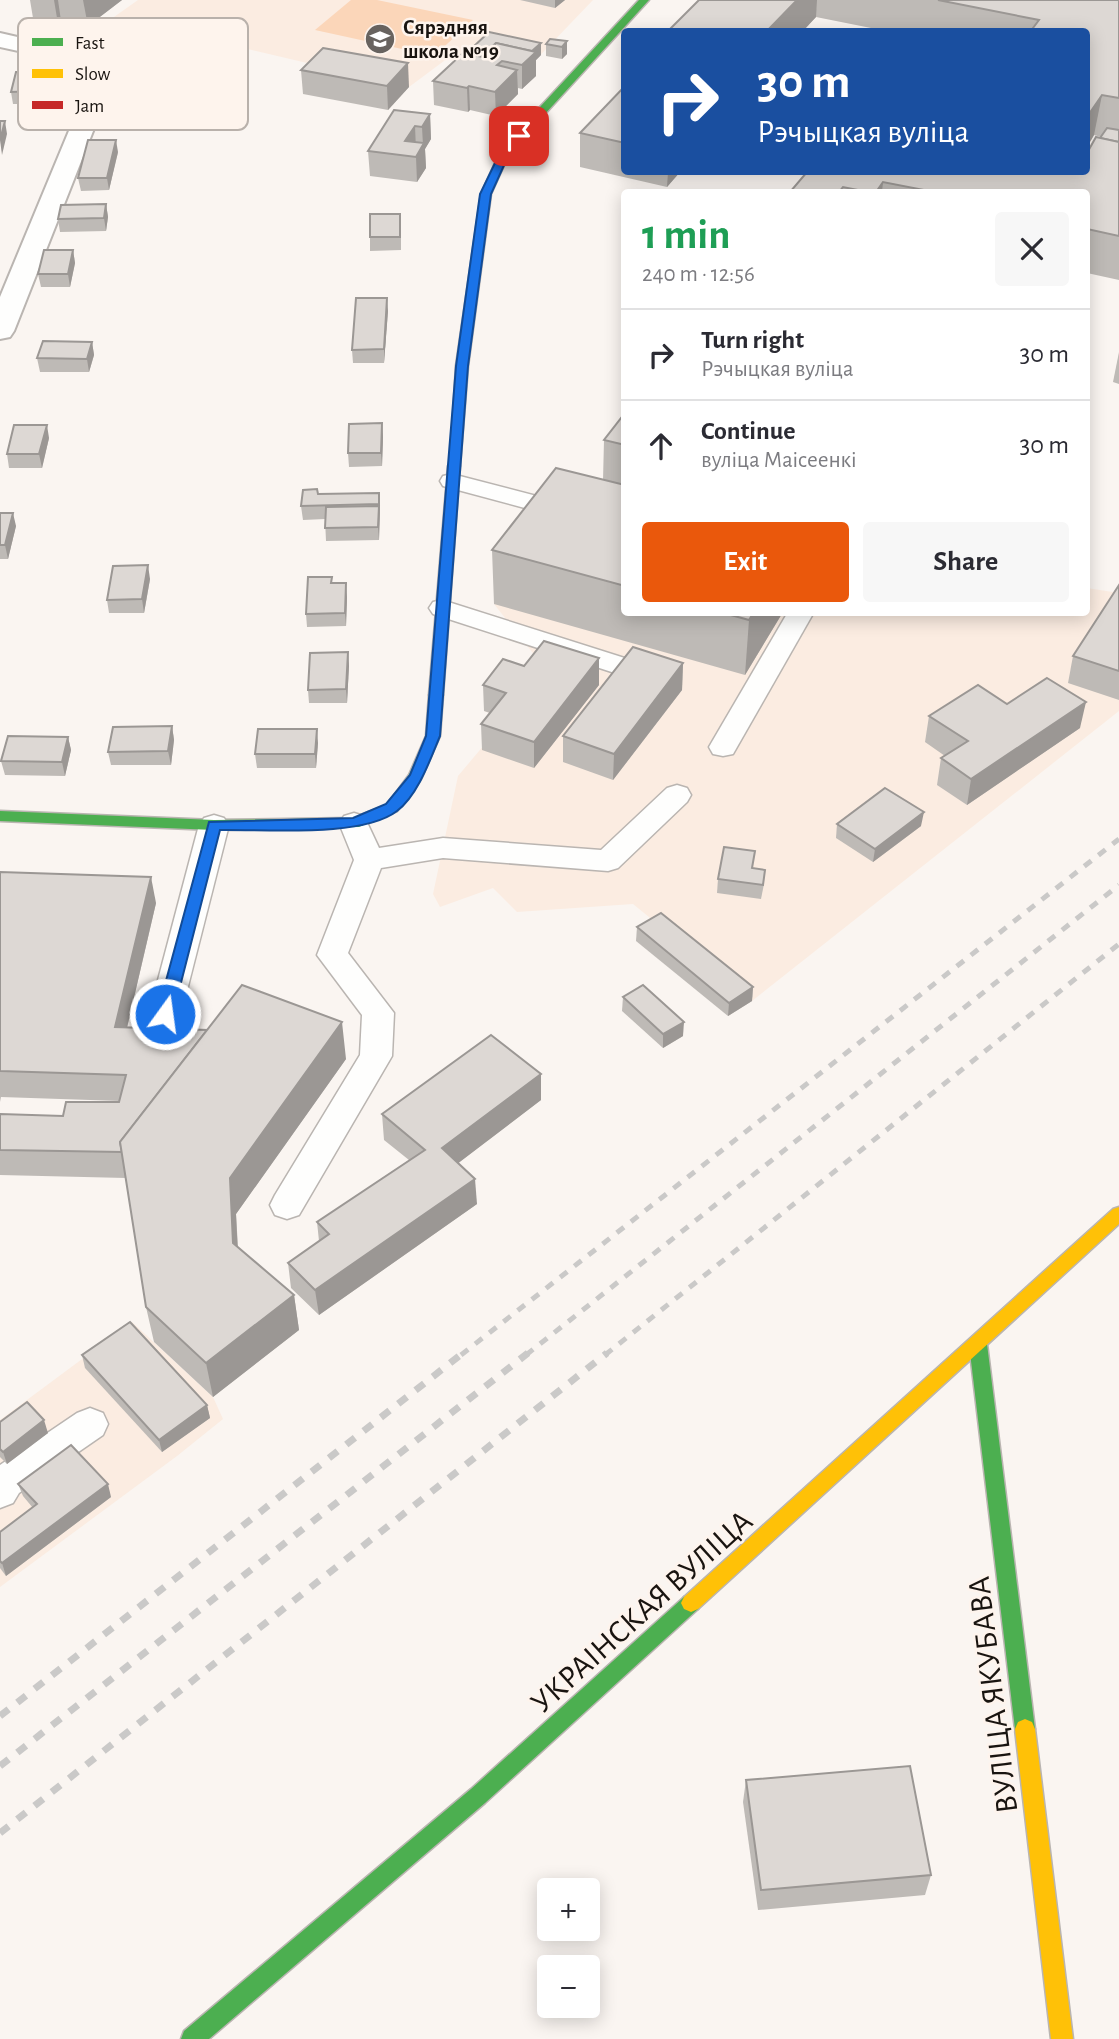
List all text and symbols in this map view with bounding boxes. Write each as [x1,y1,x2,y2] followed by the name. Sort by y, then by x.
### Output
[403,17,499,62] place label: Сярэдняя школа №19
[18,18,248,130] legend
[363,22,397,56] school or university icon: Сярэдняя школа №19
[75,34,105,53] text: Fast
[642,56,733,147] icon: right
[757,58,851,107] text: 30 m
[75,65,111,84] text: Slow
[75,97,104,116] text: Jam
[489,106,549,166] pin
[757,116,969,148] text: Рэчыцкая вуліца
[500,117,538,155] icon: arrive
[995,212,1069,286] button: close
[642,214,731,256] text: 1 min
[642,263,755,286] text: 240 m · 12:56
[701,327,804,353] text: Turn right
[642,336,680,374] icon: right
[1019,341,1069,367] text: 30 m
[701,358,854,381] text: Рэчыцкая вуліца
[701,418,796,444] text: Continue
[642,427,680,465] icon: ahead
[1019,432,1069,458] text: 30 m
[701,449,857,472] text: вуліца Маісеенкі
[642,522,849,602] button: Exit
[863,522,1069,602] button: Share
[128,977,202,1051] position arrow
[525,1504,759,1719] street label: УКРАІНСКАЯ ВУЛІЦА
[963,1574,1023,1815] street label: ВУЛІЦА ЯКУБАВА
[537,1878,600,2018] map controls
[537,1878,600,1941] button: +
[537,1955,600,2018] button: −

